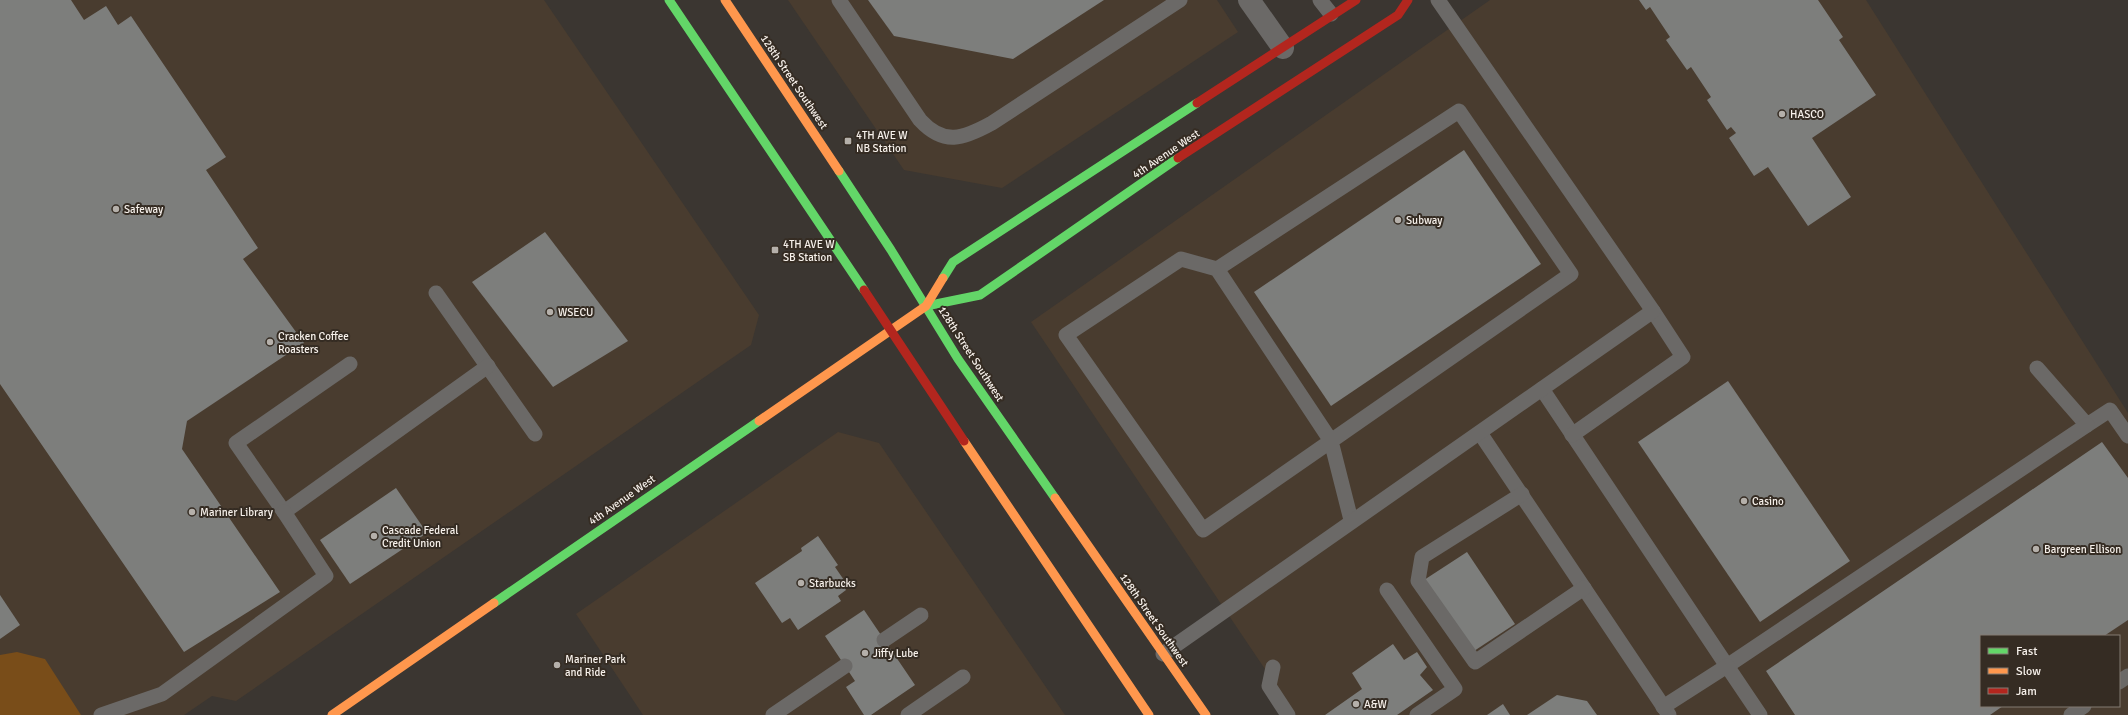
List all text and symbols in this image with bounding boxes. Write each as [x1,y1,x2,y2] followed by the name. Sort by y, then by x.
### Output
[758,32,830,132] street label: 128th Street Southwest
[1790,108,1824,121] place label: HASCO
[1777,109,1787,119] marker: HASCO
[1130,127,1202,181] street label: 4th Avenue West
[856,129,908,155] place label: 4TH AVE W NB Station
[843,136,853,146] marker: 4TH AVE W NB Station
[124,203,164,216] place label: Safeway
[111,204,121,214] marker: Safeway
[1406,214,1443,227] place label: Subway
[1393,215,1403,225] marker: Subway
[783,238,835,264] place label: 4TH AVE W SB Station
[770,245,780,255] marker: 4TH AVE W SB Station
[935,304,1007,404] street label: 128th Street Southwest
[558,306,593,319] place label: WSECU
[545,307,555,317] marker: WSECU
[278,330,349,356] place label: Cracken Coffee Roasters
[265,337,275,347] marker: Cracken Coffee Roasters
[586,472,658,528] street label: 4th Avenue West
[1752,495,1784,508] place label: Casino
[1739,496,1749,506] marker: Casino
[200,506,274,519] place label: Mariner Library
[187,507,197,517] marker: Mariner Library
[382,524,458,550] place label: Cascade Federal Credit Union
[369,531,379,541] marker: Cascade Federal Credit Union
[2044,543,2121,556] place label: Bargreen Ellison
[2031,544,2041,554] marker: Bargreen Ellison
[1117,571,1191,669] street label: 128th Street Southwest
[809,577,856,590] place label: Starbucks
[796,578,806,588] marker: Starbucks
[1980,635,2120,707] legend
[2016,644,2037,659] text: Fast
[873,647,919,660] place label: Jiffy Lube
[860,648,870,658] marker: Jiffy Lube
[565,653,626,679] place label: Mariner Park and Ride
[552,660,562,670] marker: Mariner Park and Ride
[2016,664,2041,679] text: Slow
[2016,684,2037,699] text: Jam
[1364,698,1388,711] place label: A&W
[1351,699,1361,709] marker: A&W

